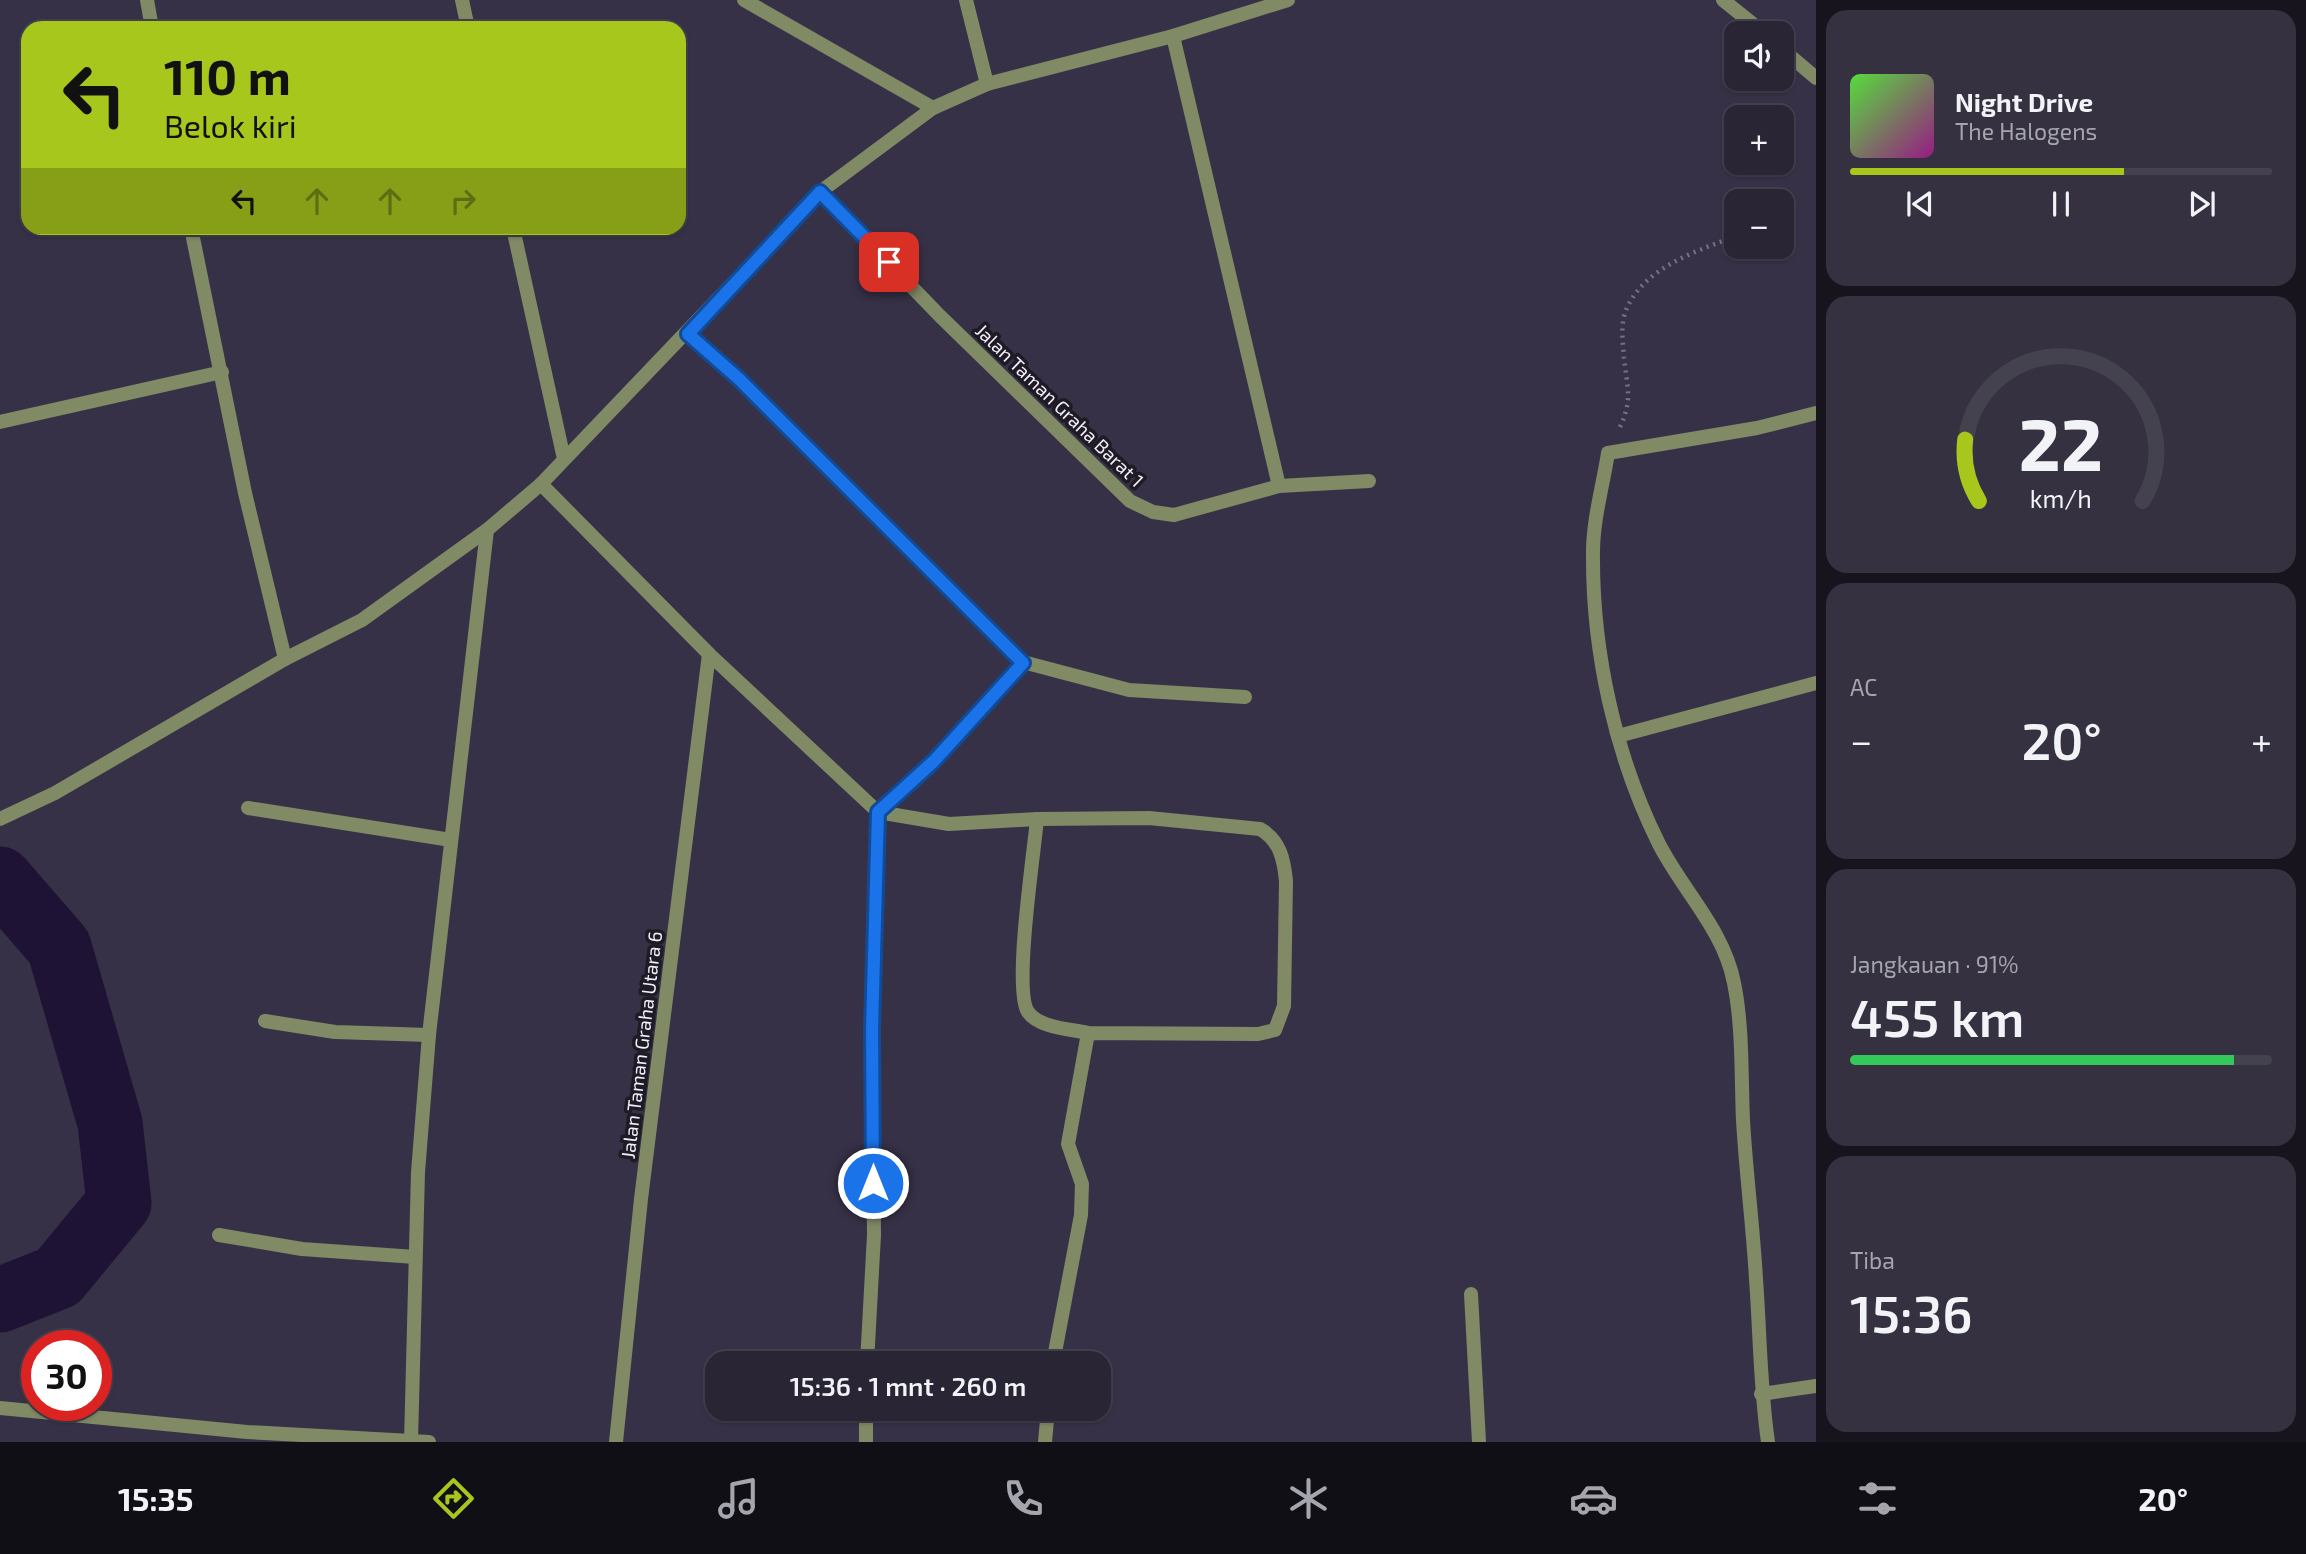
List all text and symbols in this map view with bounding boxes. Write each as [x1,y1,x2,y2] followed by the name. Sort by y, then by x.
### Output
[1724,21,1794,259] map controls
[1724,21,1794,91] button: sound
[164,46,291,105] text: 110 m
[49,49,140,140] icon: left
[1955,86,2093,117] text: Night Drive
[1724,105,1794,175] button: +
[164,106,297,144] text: Belok kiri
[1955,117,2097,145] text: The Halogens
[225,182,263,220] icon: left
[298,182,336,220] icon: ahead
[371,182,409,220] icon: ahead
[444,182,482,220] icon: right
[1901,185,1939,223] icon: previous
[2042,185,2080,223] icon: pause
[2183,185,2221,223] icon: next
[1724,189,1794,259] button: −
[859,232,919,292] pin
[870,243,908,281] icon: arrive
[971,319,1149,491] street label: Jalan Taman Graha Barat 1
[2019,398,2103,486] text: 22
[2030,482,2092,512] text: km/h
[1850,673,1877,701] text: AC
[2021,708,2102,770] text: 20°
[1850,717,1872,763] text: −
[2251,717,2272,763] text: +
[616,930,666,1160] street label: Jalan Taman Graha Utara 6
[1850,950,2019,978] text: Jangkauan · 91%
[1850,985,2024,1047] text: 455 km
[836,1146,910,1220] position arrow
[1850,1246,1895,1274] text: Tiba
[1850,1281,1972,1343] text: 15:36
[21,1330,112,1421] speed limit sign: 30
[790,1370,1026,1401] text: 15:36 · 1 mnt · 260 m
[429,1474,478,1523] icon: directions
[714,1474,763,1523] icon: music
[999,1474,1048,1523] icon: phone
[1284,1474,1333,1523] icon: climate
[1569,1474,1618,1523] icon: car
[1853,1474,1902,1523] icon: filters
[118,1479,193,1517] text: 15:35
[2138,1479,2188,1517] text: 20°

